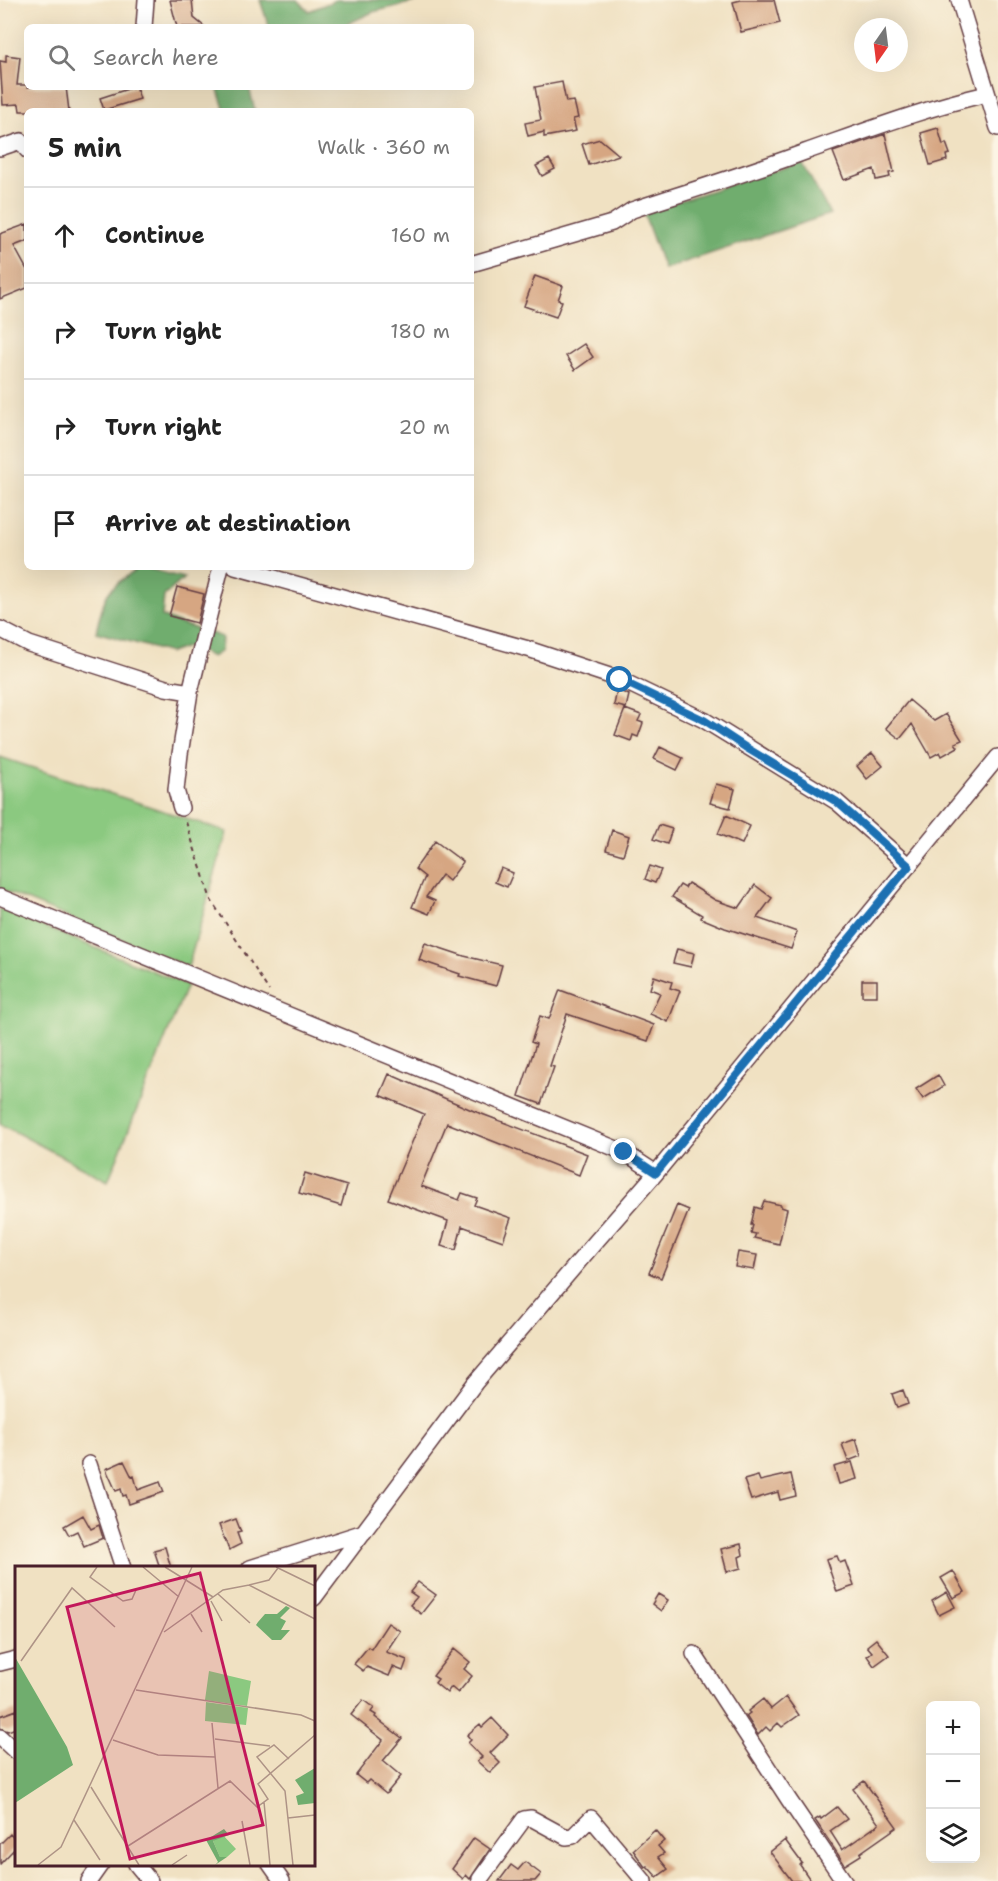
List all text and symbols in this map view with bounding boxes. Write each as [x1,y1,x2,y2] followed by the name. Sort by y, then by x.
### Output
[854,18,908,72] north arrow
[24,24,474,90] search box
[45,41,78,74] icon: search
[93,43,219,72] text: Search here
[48,130,122,165] text: 5 min
[317,134,450,160] text: Walk · 360 m
[48,219,81,252] icon: ahead
[105,221,205,250] text: Continue
[391,222,450,248] text: 160 m
[48,315,81,348] icon: right
[105,317,222,346] text: Turn right
[390,318,450,344] text: 180 m
[48,411,81,444] icon: right
[105,413,222,442] text: Turn right
[399,414,450,440] text: 20 m
[48,507,81,540] icon: arrive
[105,509,351,538] text: Arrive at destination
[606,666,632,692] route start
[610,1138,636,1164] route end
[15,1566,315,1866] inset map
[926,1701,980,1863] map controls
[926,1701,980,1755] button: +
[926,1755,980,1809] button: −
[926,1809,980,1863] button: layers

